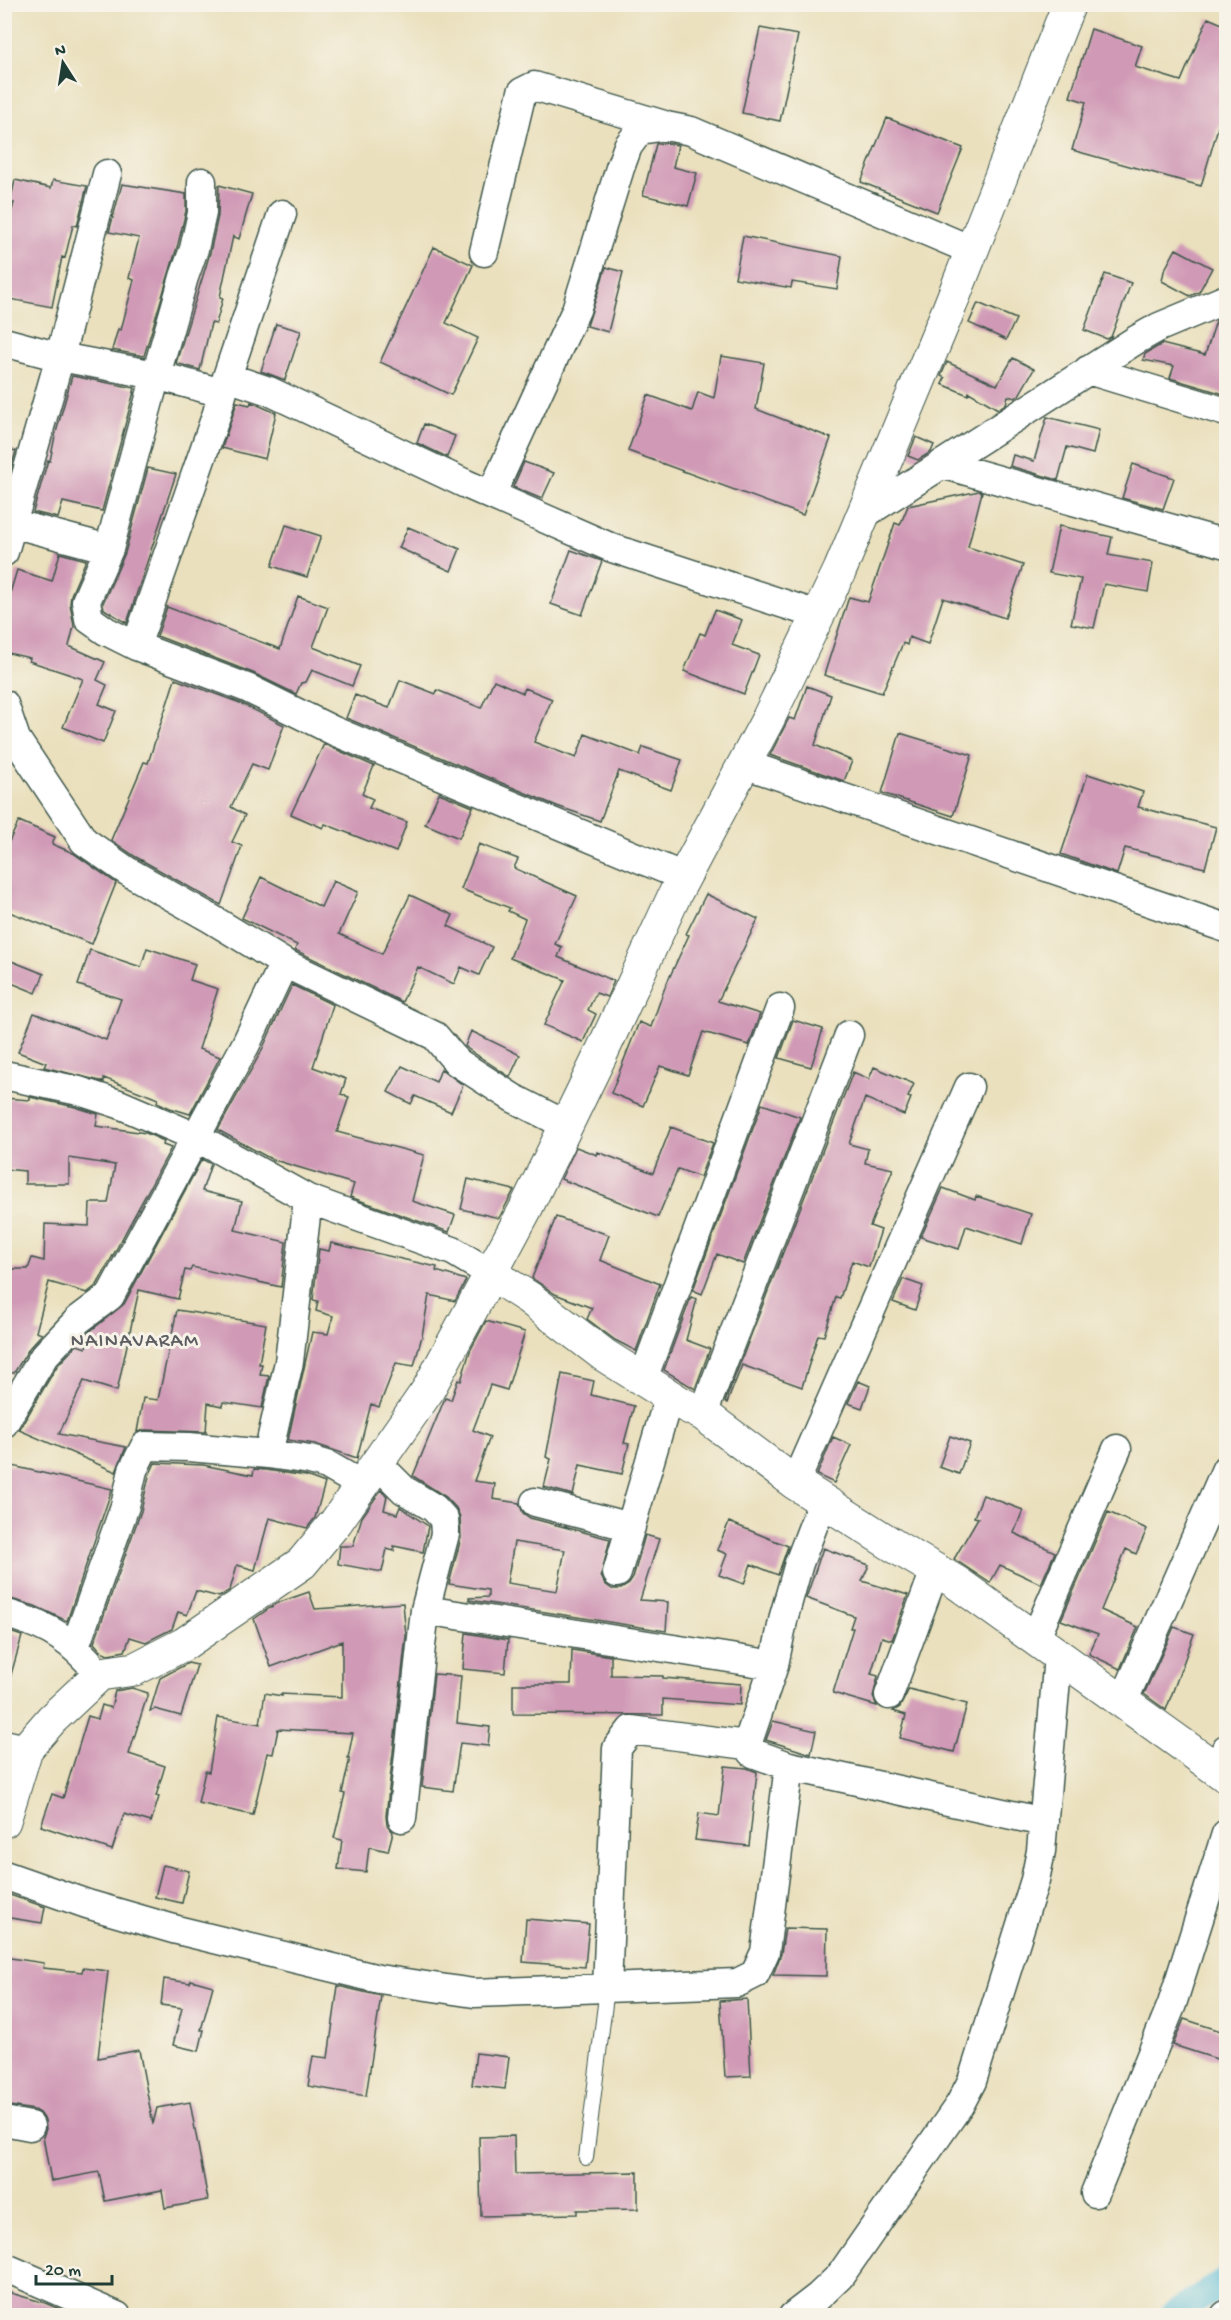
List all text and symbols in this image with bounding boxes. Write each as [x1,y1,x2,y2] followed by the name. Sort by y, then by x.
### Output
[33,33,93,93] north arrow
[54,41,68,62] text: N
[71,1331,199,1354] district label: NAINAVARAM
[36,2248,112,2286] scale bar
[45,2261,81,2282] text: 20 m

